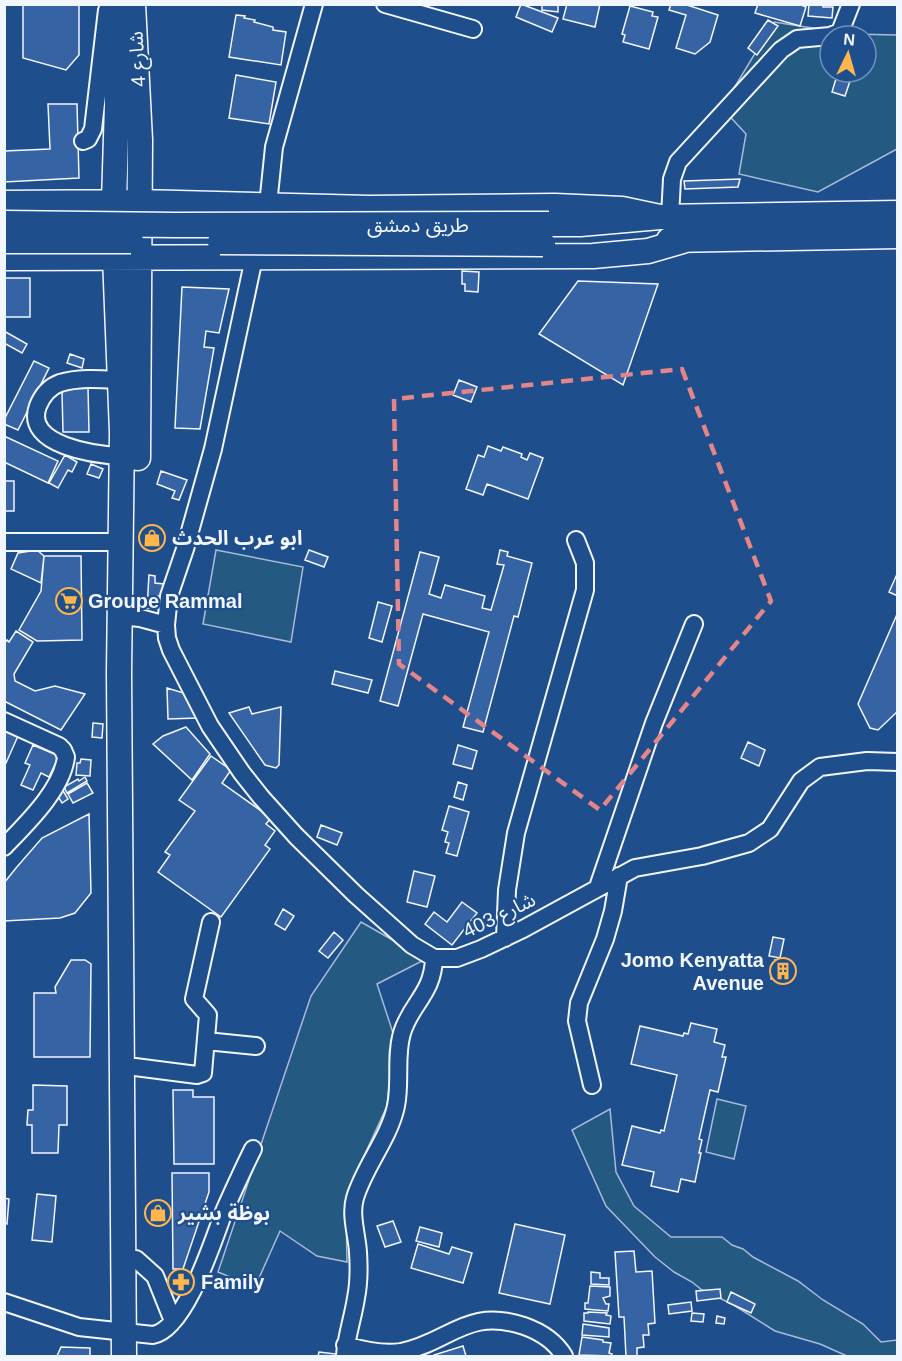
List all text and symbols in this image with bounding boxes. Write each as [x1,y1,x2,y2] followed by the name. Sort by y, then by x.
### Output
[818,24,878,84] north arrow
[125,30,153,87] street label: شارع 4
[843,31,856,49] text: N
[367,214,469,238] street label: طريق دمشق
[137,523,167,553] shop icon: ابو عرب الحدث
[172,527,302,550] place label: ابو عرب الحدث
[54,586,84,616] supermarket icon: Groupe Rammal
[88,590,242,612] place label: Groupe Rammal
[459,888,541,946] street label: شارع 403
[621,949,765,994] place label: Jomo Kenyatta Avenue
[768,956,798,986] building icon: Jomo Kenyatta Avenue
[143,1198,173,1228] shop icon: بوظة بشير
[177,1202,270,1225] place label: بوظة بشير
[166,1267,196,1297] pharmacy icon: Family
[201,1271,265,1293] place label: Family

